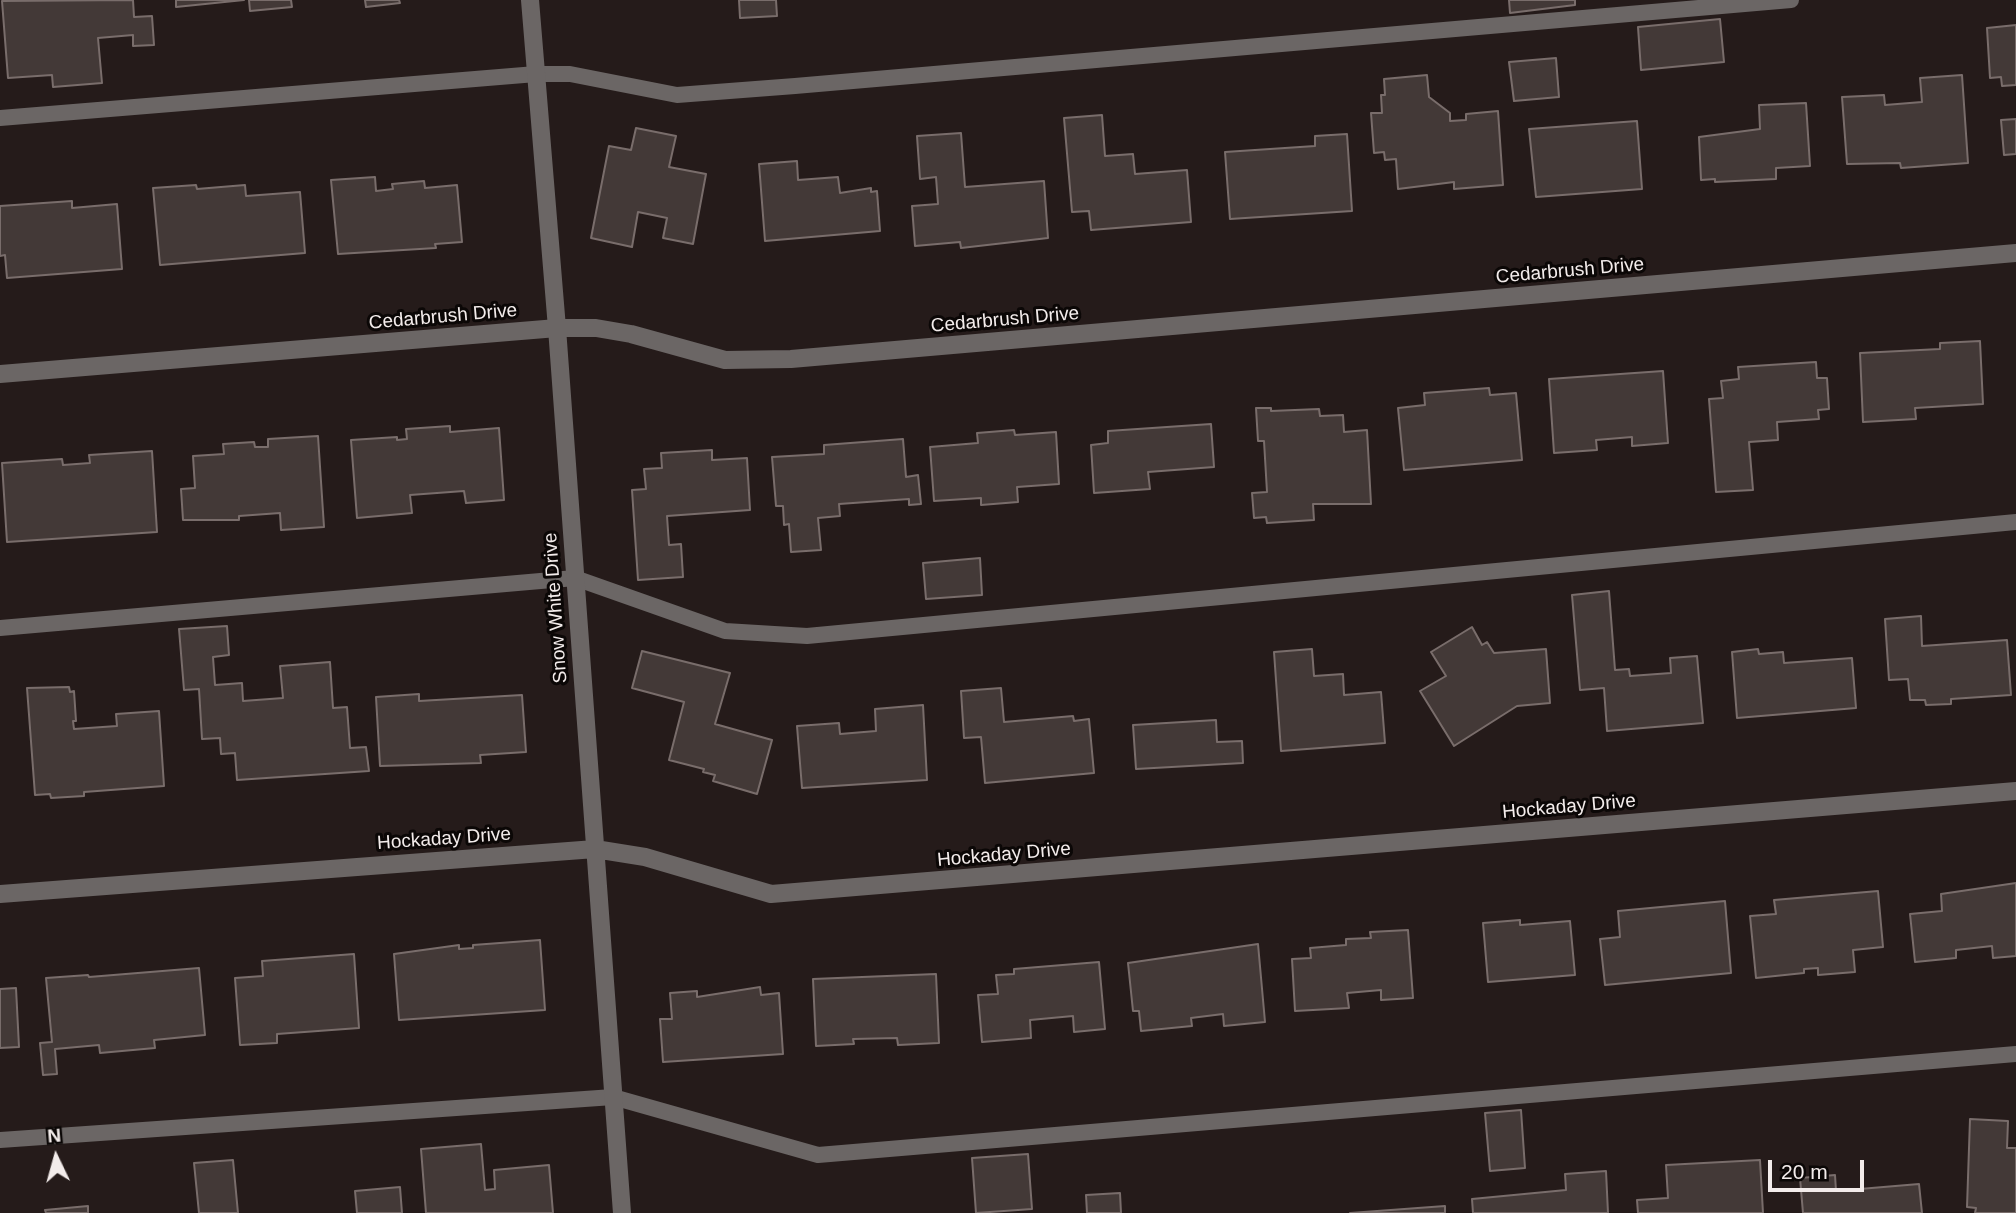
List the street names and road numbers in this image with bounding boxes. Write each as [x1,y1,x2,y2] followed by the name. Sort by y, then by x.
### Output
[1495,253,1645,289] street label: Cedarbrush Drive
[368,299,518,335] street label: Cedarbrush Drive
[930,302,1080,338] street label: Cedarbrush Drive
[539,532,573,684] street label: Snow White Drive
[1501,790,1637,824] street label: Hockaday Drive
[376,823,512,855] street label: Hockaday Drive
[936,838,1072,872] street label: Hockaday Drive

